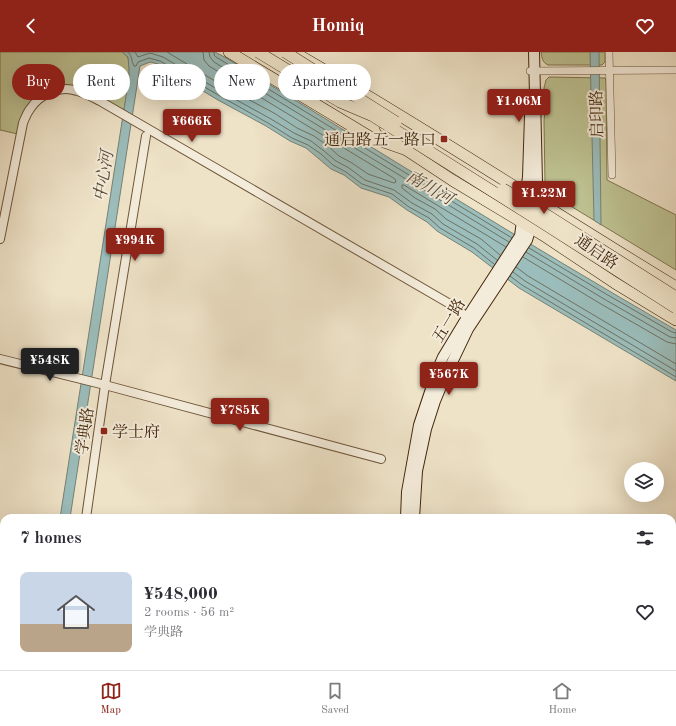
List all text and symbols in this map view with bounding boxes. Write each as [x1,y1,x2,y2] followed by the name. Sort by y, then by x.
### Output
[20,15,42,37] icon: back
[634,15,656,37] icon: heart
[311,17,365,35] text: Homiq
[12,64,65,100] chip: Buy
[73,64,130,100] chip: Rent
[138,64,206,100] chip: Filters
[214,64,270,100] chip: New
[278,64,371,100] chip: Apartment
[486,89,552,123] pin: ¥1.06M
[588,90,606,138] street label: 启印路
[496,95,542,108] text: ¥1.06M
[164,109,220,143] pin: ¥666K
[172,115,212,128] text: ¥666K
[324,131,436,149] place label: 通启路五一路口
[439,134,449,144] marker: 通启路五一路口
[90,146,117,203] water label: 中心河
[403,166,459,210] water label: 南川河
[511,181,577,215] pin: ¥1.22M
[521,187,567,200] text: ¥1.22M
[107,228,163,262] pin: ¥994K
[572,231,621,273] street label: 通启路
[115,234,155,247] text: ¥994K
[429,295,469,346] street label: 五一路
[22,348,78,382] pin: ¥548K
[30,354,70,367] text: ¥548K
[421,362,477,396] pin: ¥567K
[429,368,469,381] text: ¥567K
[212,398,268,432] pin: ¥785K
[220,404,260,417] text: ¥785K
[73,406,97,456] street label: 学典路
[112,423,160,441] place label: 学士府
[99,426,109,436] marker: 学士府
[624,462,664,502] map controls
[624,462,664,502] button: layers
[634,527,656,549] icon: filters
[20,530,82,547] text: 7 homes
[144,586,218,603] text: ¥548,000
[52,588,100,636] icon: home
[634,601,656,623] icon: heart
[144,606,234,619] text: 2 rooms · 56 m²
[144,626,183,639] text: 学典路
[100,680,122,718] tab: Map
[321,680,349,718] tab: Saved
[548,680,576,718] tab: Home

